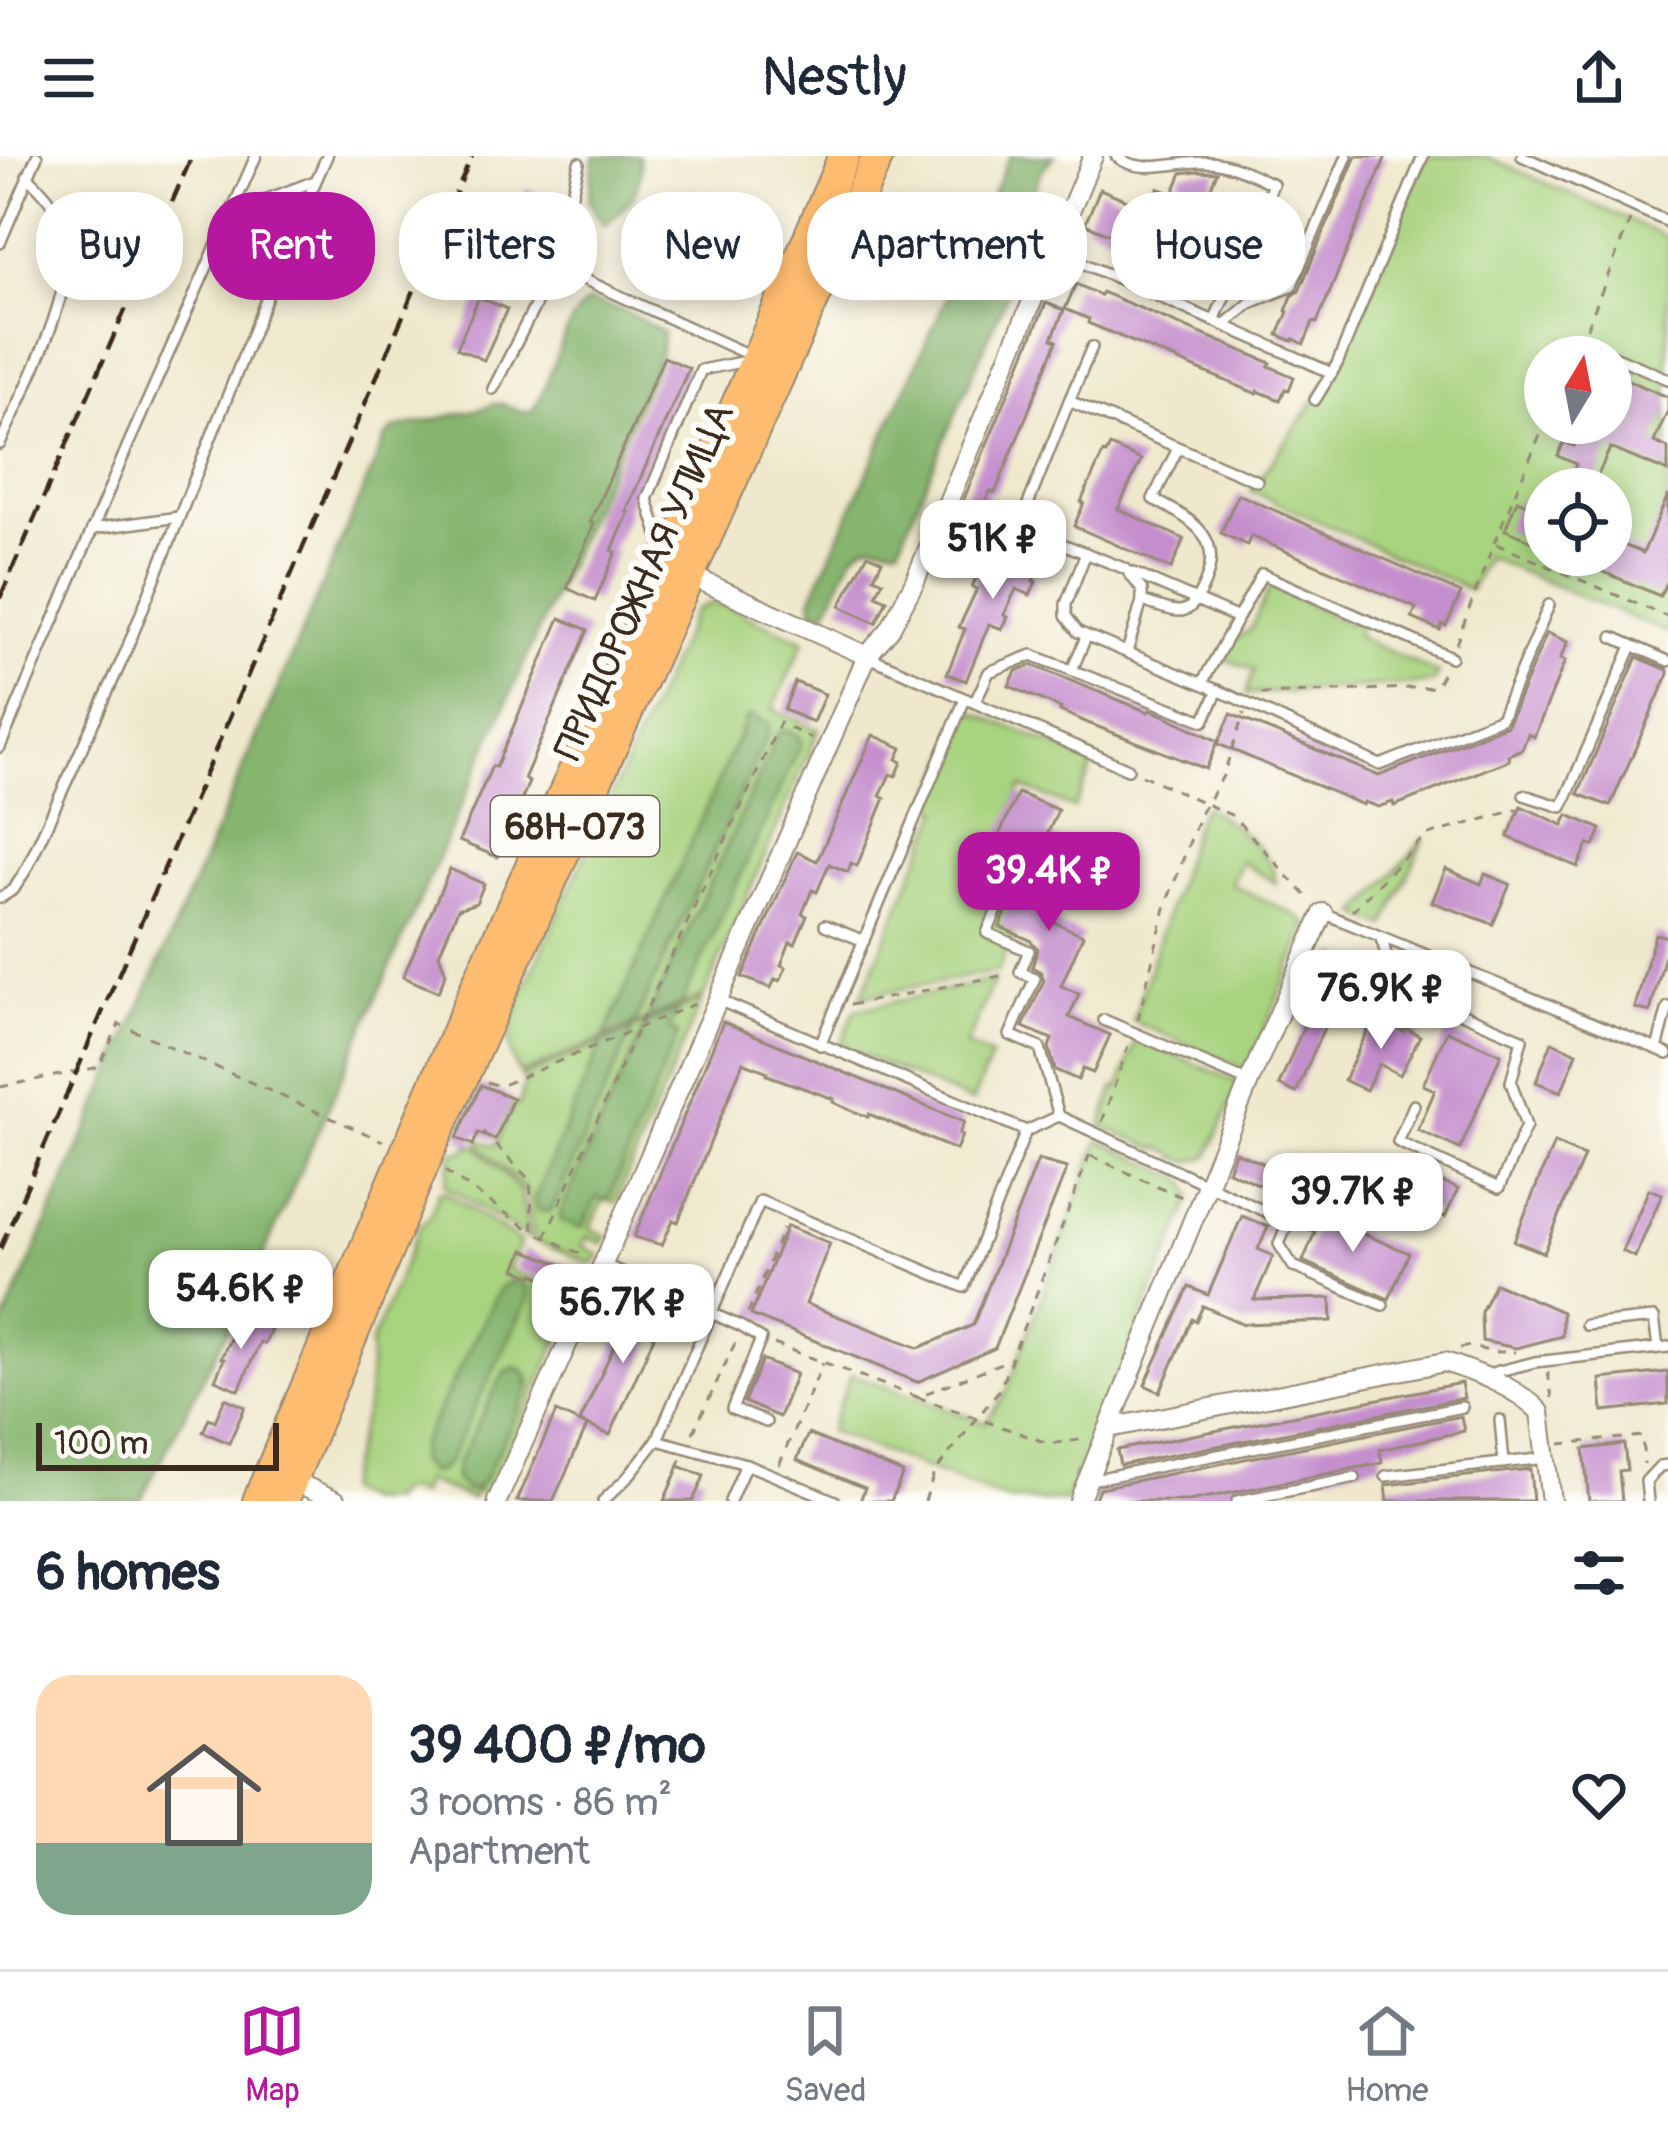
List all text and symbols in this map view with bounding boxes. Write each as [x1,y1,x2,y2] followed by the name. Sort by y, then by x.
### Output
[762,44,906,112] text: Nestly
[36,45,102,111] icon: menu
[1566,45,1632,111] icon: share
[36,192,183,300] chip: Buy
[207,192,375,300] chip: Rent
[399,192,597,300] chip: Filters
[621,192,783,300] chip: New
[807,192,1087,300] chip: Apartment
[1111,192,1305,300] chip: House
[1524,336,1632,444] north arrow
[1524,336,1632,576] map controls
[543,395,745,768] street label: ПРИДОРОЖНАЯ УЛИЦА
[1524,468,1632,576] button: locate
[909,500,1077,602] pin: 51K ₽
[947,514,1039,563] text: 51K ₽
[491,796,659,856] road number: 68Н-073
[938,832,1160,934] pin: 39.4K ₽
[985,846,1113,895] text: 39.4K ₽
[1270,950,1492,1052] pin: 76.9K ₽
[1317,964,1445,1013] text: 76.9K ₽
[1242,1153,1464,1255] pin: 39.7K ₽
[1290,1167,1416,1216] text: 39.7K ₽
[130,1250,352,1352] pin: 54.6K ₽
[176,1264,306,1313] text: 54.6K ₽
[512,1264,734,1366] pin: 56.7K ₽
[559,1278,687,1327] text: 56.7K ₽
[36,1417,279,1470] scale bar
[54,1423,148,1464] text: 100 m
[1566,1540,1632,1606] icon: filters
[36,1541,220,1605] text: 6 homes
[408,1714,706,1778] text: 39 400 ₽/mo
[132,1723,276,1867] icon: home
[1566,1762,1632,1828] icon: heart
[408,1778,672,1827] text: 3 rooms · 86 m²
[408,1827,590,1876] text: Apartment
[239,1998,305,2111] tab: Map
[784,1998,866,2111] tab: Saved
[1345,1998,1429,2111] tab: Home

